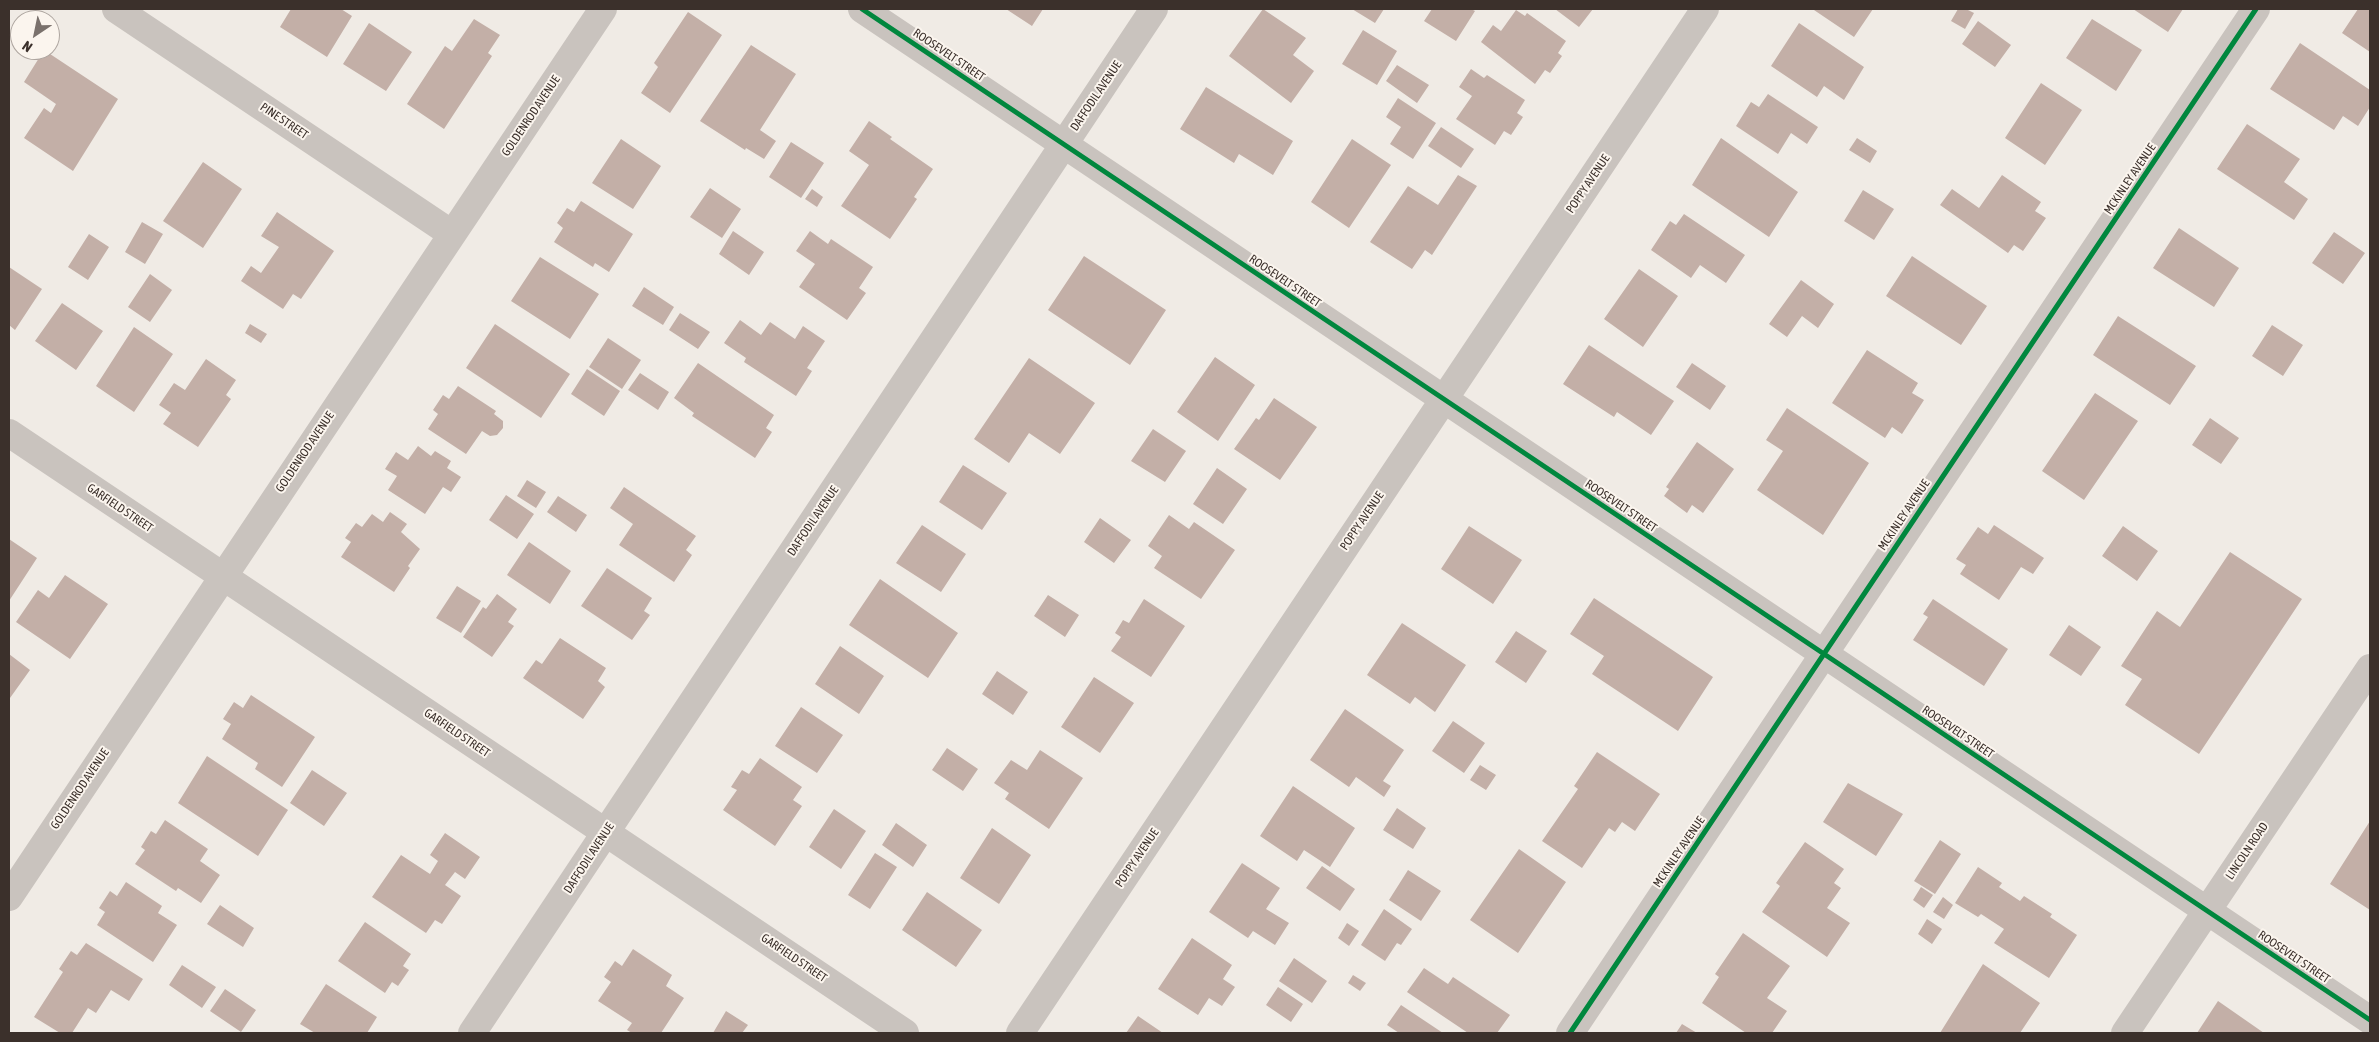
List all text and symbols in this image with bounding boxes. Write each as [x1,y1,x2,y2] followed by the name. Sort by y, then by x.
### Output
[10,10,60,60] north arrow
[910,26,988,84] street label: ROOSEVELT STREET
[19,38,35,56] text: N
[1067,58,1125,134] street label: DAFFODIL AVENUE
[499,73,563,159] street label: GOLDENROD AVENUE
[257,100,311,142] street label: PINE STREET
[2101,141,2159,217] street label: MCKINLEY AVENUE
[1563,152,1613,216] street label: POPPY AVENUE
[1246,252,1324,310] street label: ROOSEVELT STREET
[273,409,337,495] street label: GOLDENROD AVENUE
[1582,477,1660,535] street label: ROOSEVELT STREET
[1875,477,1933,553] street label: MCKINLEY AVENUE
[84,481,156,535] street label: GARFIELD STREET
[784,483,842,559] street label: DAFFODIL AVENUE
[1337,489,1387,553] street label: POPPY AVENUE
[1919,703,1997,761] street label: ROOSEVELT STREET
[421,706,493,760] street label: GARFIELD STREET
[48,746,112,832] street label: GOLDENROD AVENUE
[1650,814,1708,890] street label: MCKINLEY AVENUE
[561,820,617,896] street label: DAFFODIL AVENUE
[2223,820,2271,882] street label: LINCOLN ROAD
[1112,826,1162,890] street label: POPPY AVENUE
[2255,928,2333,986] street label: ROOSEVELT STREET
[758,931,830,985] street label: GARFIELD STREET

